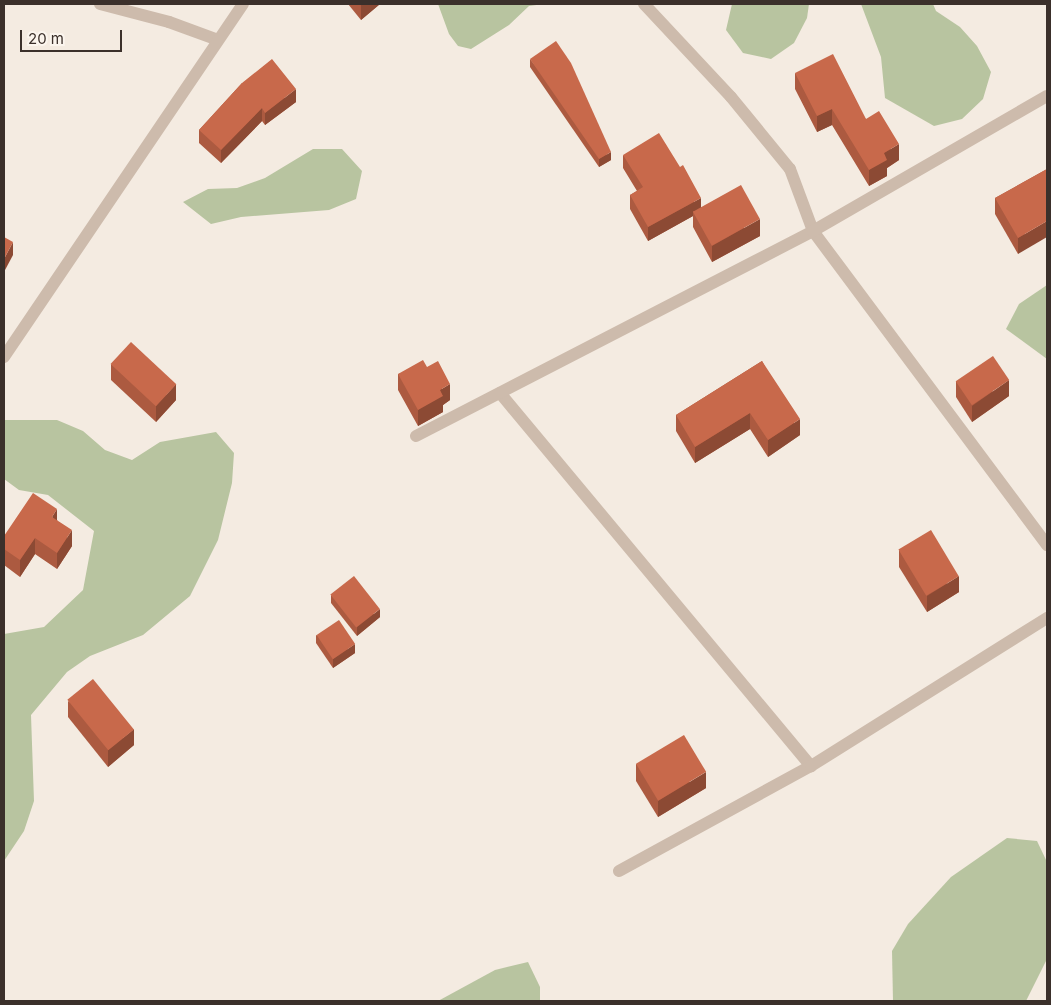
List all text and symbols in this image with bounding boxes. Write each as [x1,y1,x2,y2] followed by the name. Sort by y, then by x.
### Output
[22,20,125,52] scale bar
[28,29,64,48] text: 20 m

